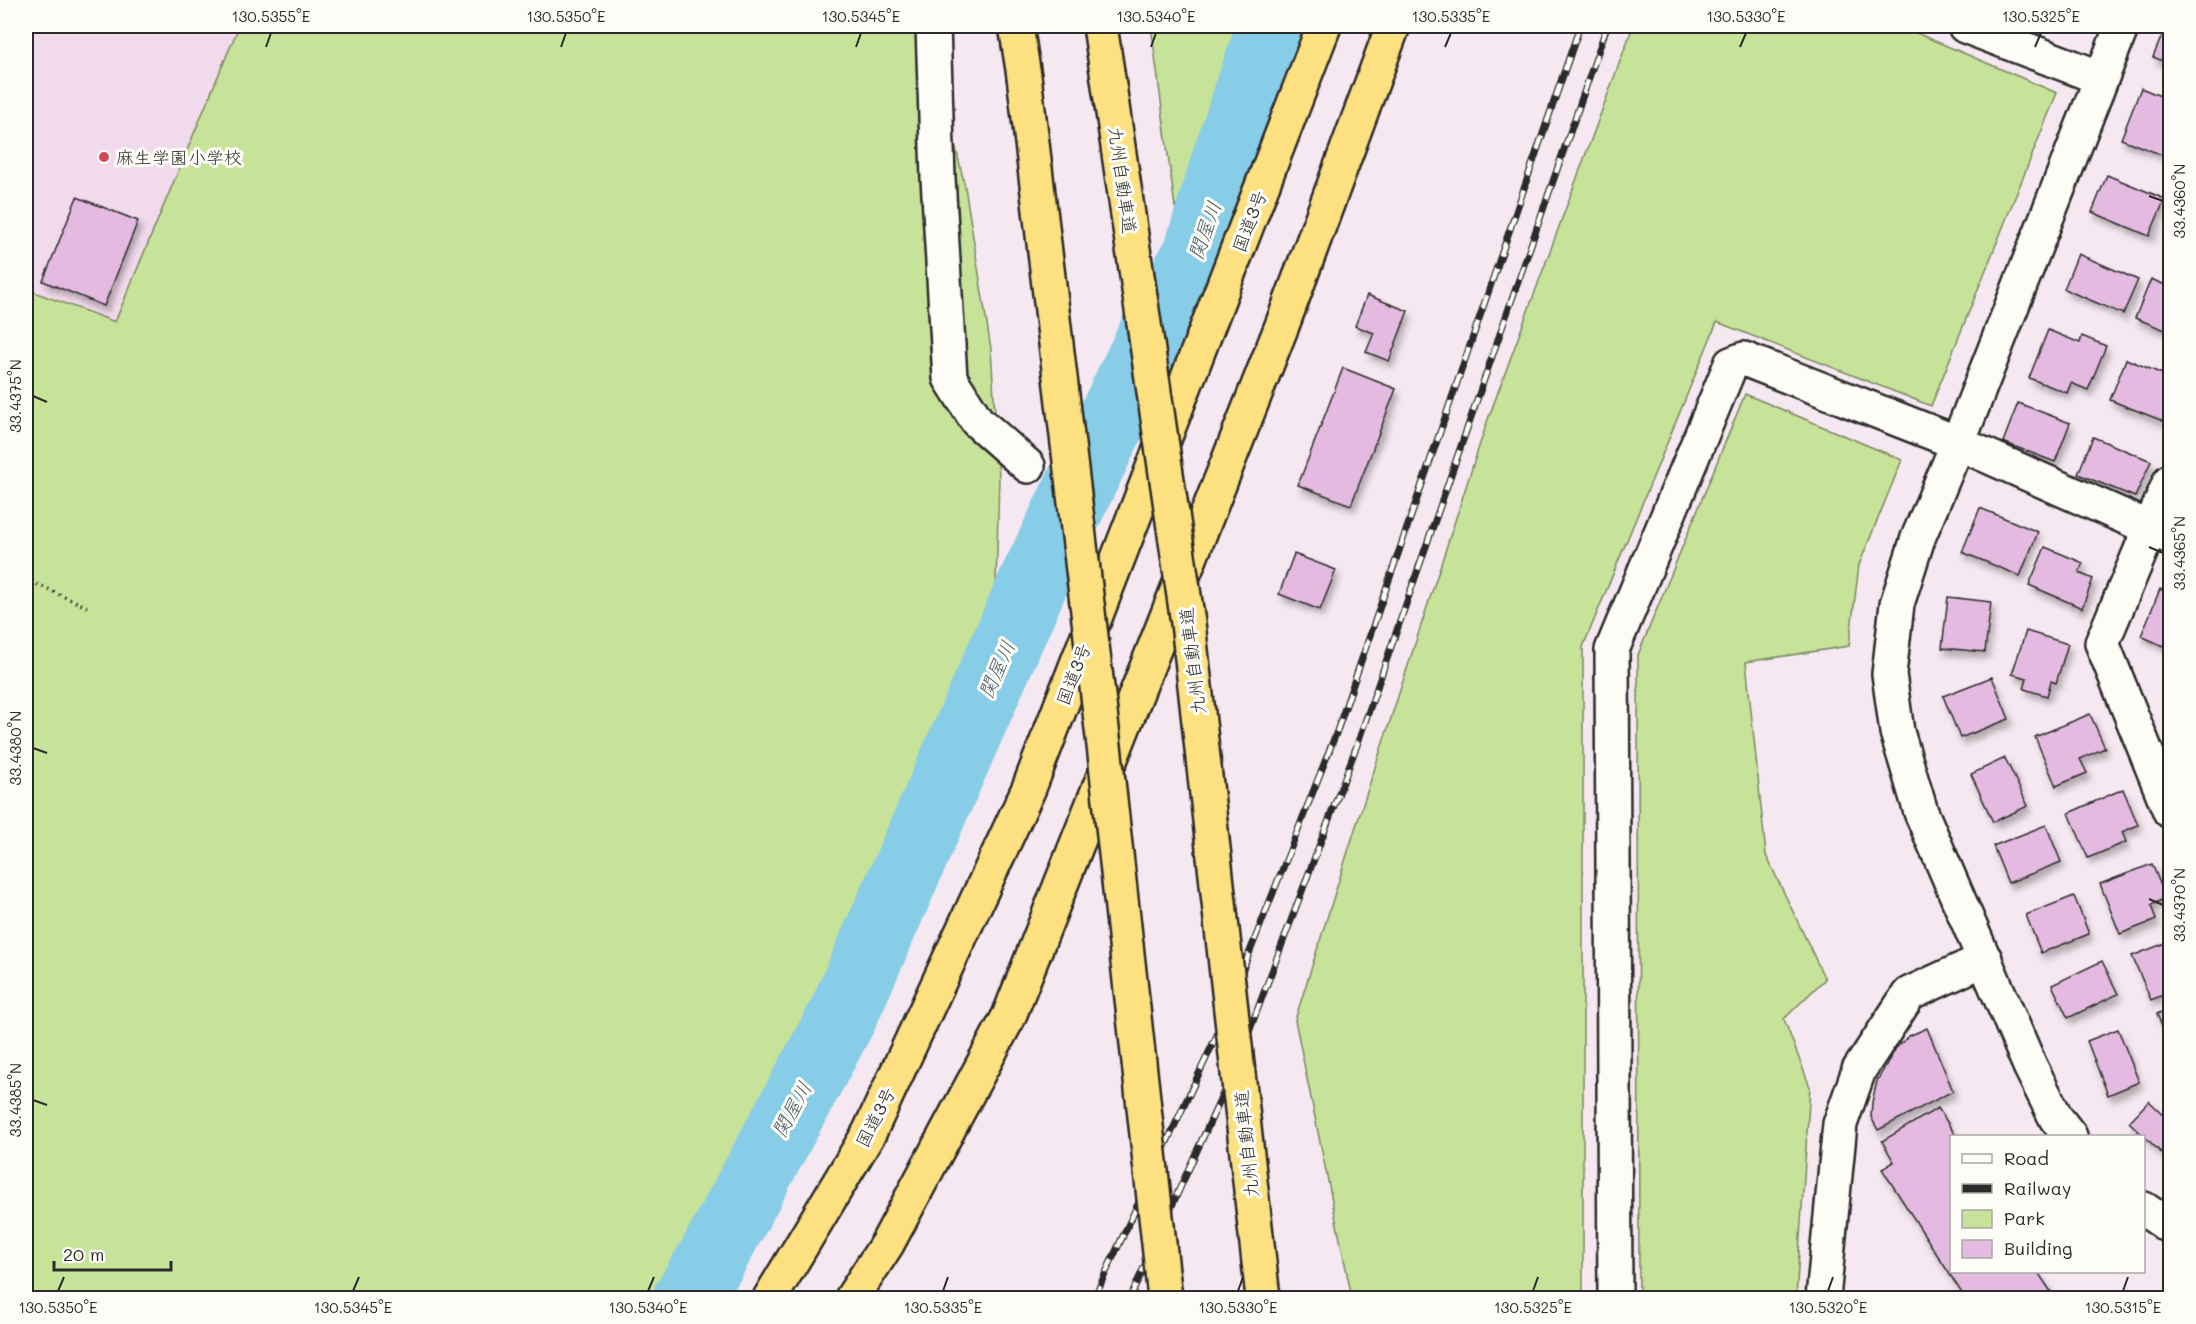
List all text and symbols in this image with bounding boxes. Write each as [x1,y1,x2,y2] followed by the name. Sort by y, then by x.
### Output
[232,6,311,26] text: 130.5355°E
[526,6,606,26] text: 130.5350°E
[822,6,901,26] text: 130.5345°E
[1116,6,1196,26] text: 130.5340°E
[1412,6,1491,26] text: 130.5335°E
[1706,6,1786,26] text: 130.5330°E
[2002,6,2080,26] text: 130.5325°E
[1104,125,1142,235] street label: 九州自動車道
[116,145,242,169] place label: 麻生学園小学校
[97,150,111,164] marker: 麻生学園小学校
[2169,164,2189,238] text: 33.4360°N
[1226,187,1272,255] street label: 国道3号
[1182,197,1226,263] water label: 関屋川
[5,359,25,433] text: 33.4375°N
[2169,516,2189,590] text: 33.4365°N
[1174,606,1210,716] street label: 九州自動車道
[972,636,1020,702] water label: 関屋川
[1050,640,1096,708] street label: 国道3号
[5,711,25,785] text: 33.4380°N
[2169,868,2189,942] text: 33.4370°N
[5,1063,25,1137] text: 33.4385°N
[765,1076,817,1142] water label: 関屋川
[850,1083,900,1151] street label: 国道3号
[1228,1089,1264,1199] street label: 九州自動車道
[1950,1135,2145,1273] legend
[2004,1146,2049,1170] text: Road
[2004,1176,2071,1200] text: Railway
[2004,1206,2045,1230] text: Park
[54,1234,171,1272] scale bar
[2004,1236,2072,1260] text: Building
[63,1242,104,1266] text: 20 m
[18,1297,98,1317] text: 130.5350°E
[314,1297,393,1317] text: 130.5345°E
[608,1297,688,1317] text: 130.5340°E
[904,1297,983,1317] text: 130.5335°E
[1198,1297,1278,1317] text: 130.5330°E
[1494,1297,1572,1317] text: 130.5325°E
[1789,1297,1868,1317] text: 130.5320°E
[2085,1297,2162,1317] text: 130.5315°E

